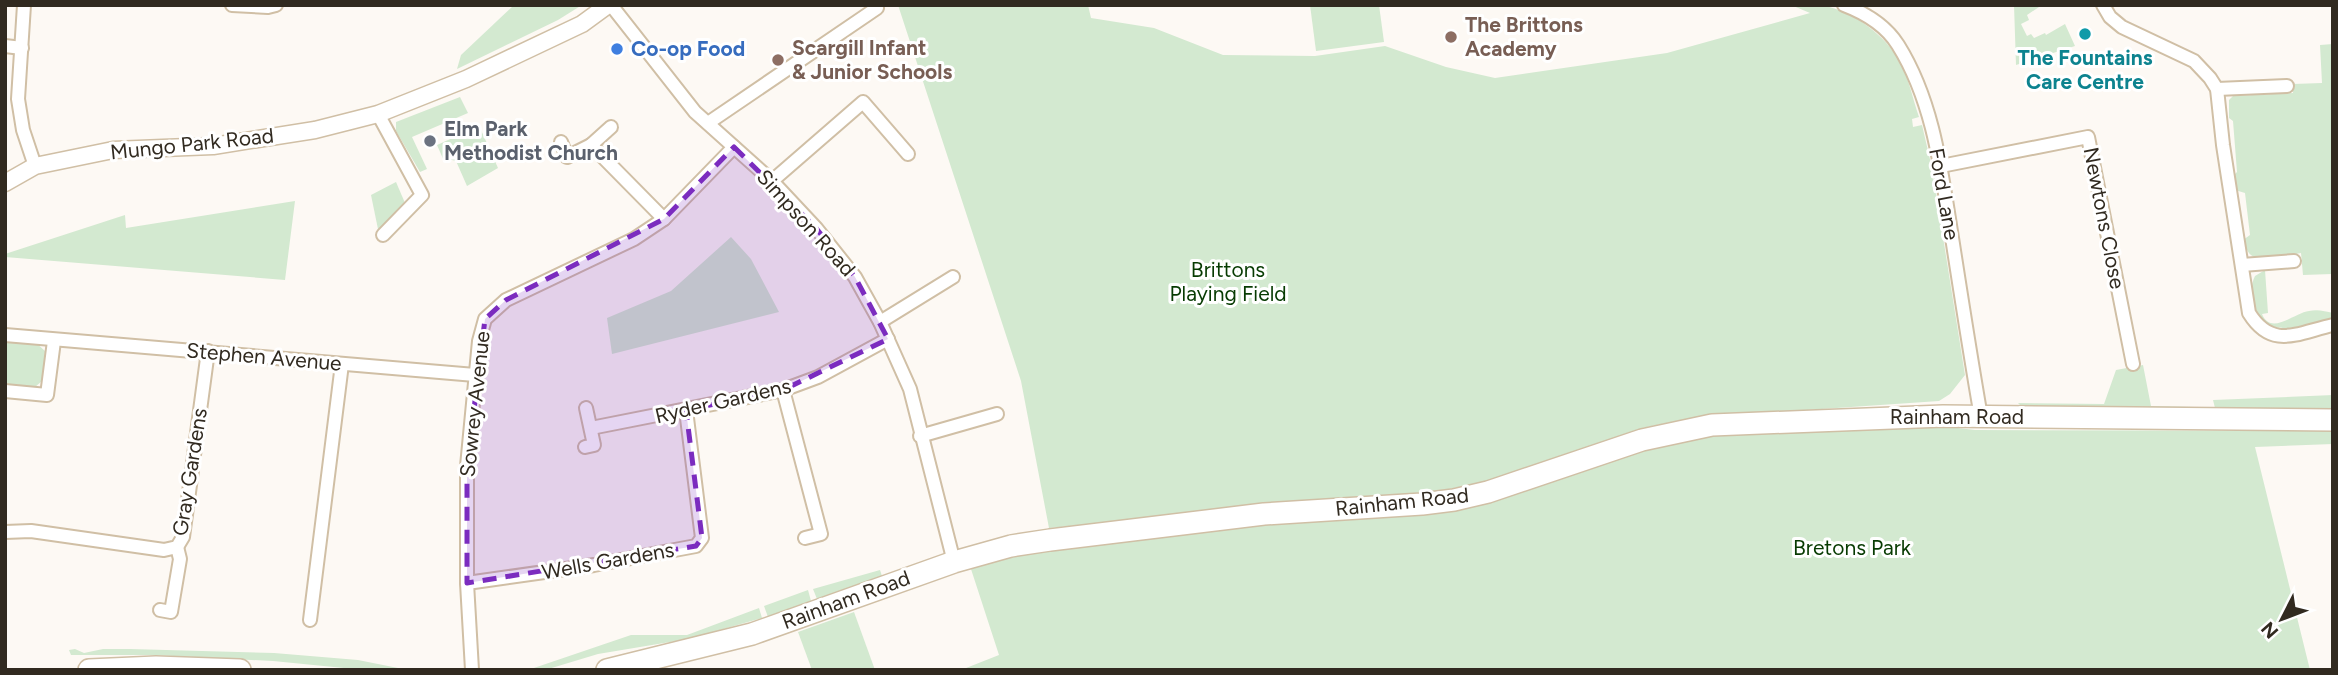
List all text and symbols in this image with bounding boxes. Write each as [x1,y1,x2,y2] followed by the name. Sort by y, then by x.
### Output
[1465,12,1583,61] place label: The Brittons Academy
[2077,26,2093,42] marker: The Fountains Care Centre
[1443,29,1459,45] marker: The Brittons Academy
[792,35,952,84] place label: Scargill Infant & Junior Schools
[631,36,745,61] place label: Co-op Food
[609,41,625,57] marker: Co-op Food
[2017,45,2153,94] place label: The Fountains Care Centre
[770,52,786,68] marker: Scargill Infant & Junior Schools
[444,116,618,165] place label: Elm Park Methodist Church
[109,122,275,165] street label: Mungo Park Road
[422,133,438,149] marker: Elm Park Methodist Church
[2078,145,2130,291] street label: Newtons Close
[1924,146,1965,242] street label: Ford Lane
[752,164,861,281] street label: Simpson Road
[1169,257,1287,306] park label: Brittons Playing Field
[454,330,495,478] street label: Sowrey Avenue
[185,337,343,376] street label: Stephen Avenue
[652,373,793,428] street label: Ryder Gardens
[1890,404,2024,429] street label: Rainham Road
[167,406,212,538] street label: Gray Gardens
[1334,482,1470,521] street label: Rainham Road
[1793,535,1912,560] park label: Bretons Park
[540,537,676,584] street label: Wells Gardens
[778,565,913,634] street label: Rainham Road
[2247,584,2317,654] north arrow
[2256,617,2283,643] text: N

